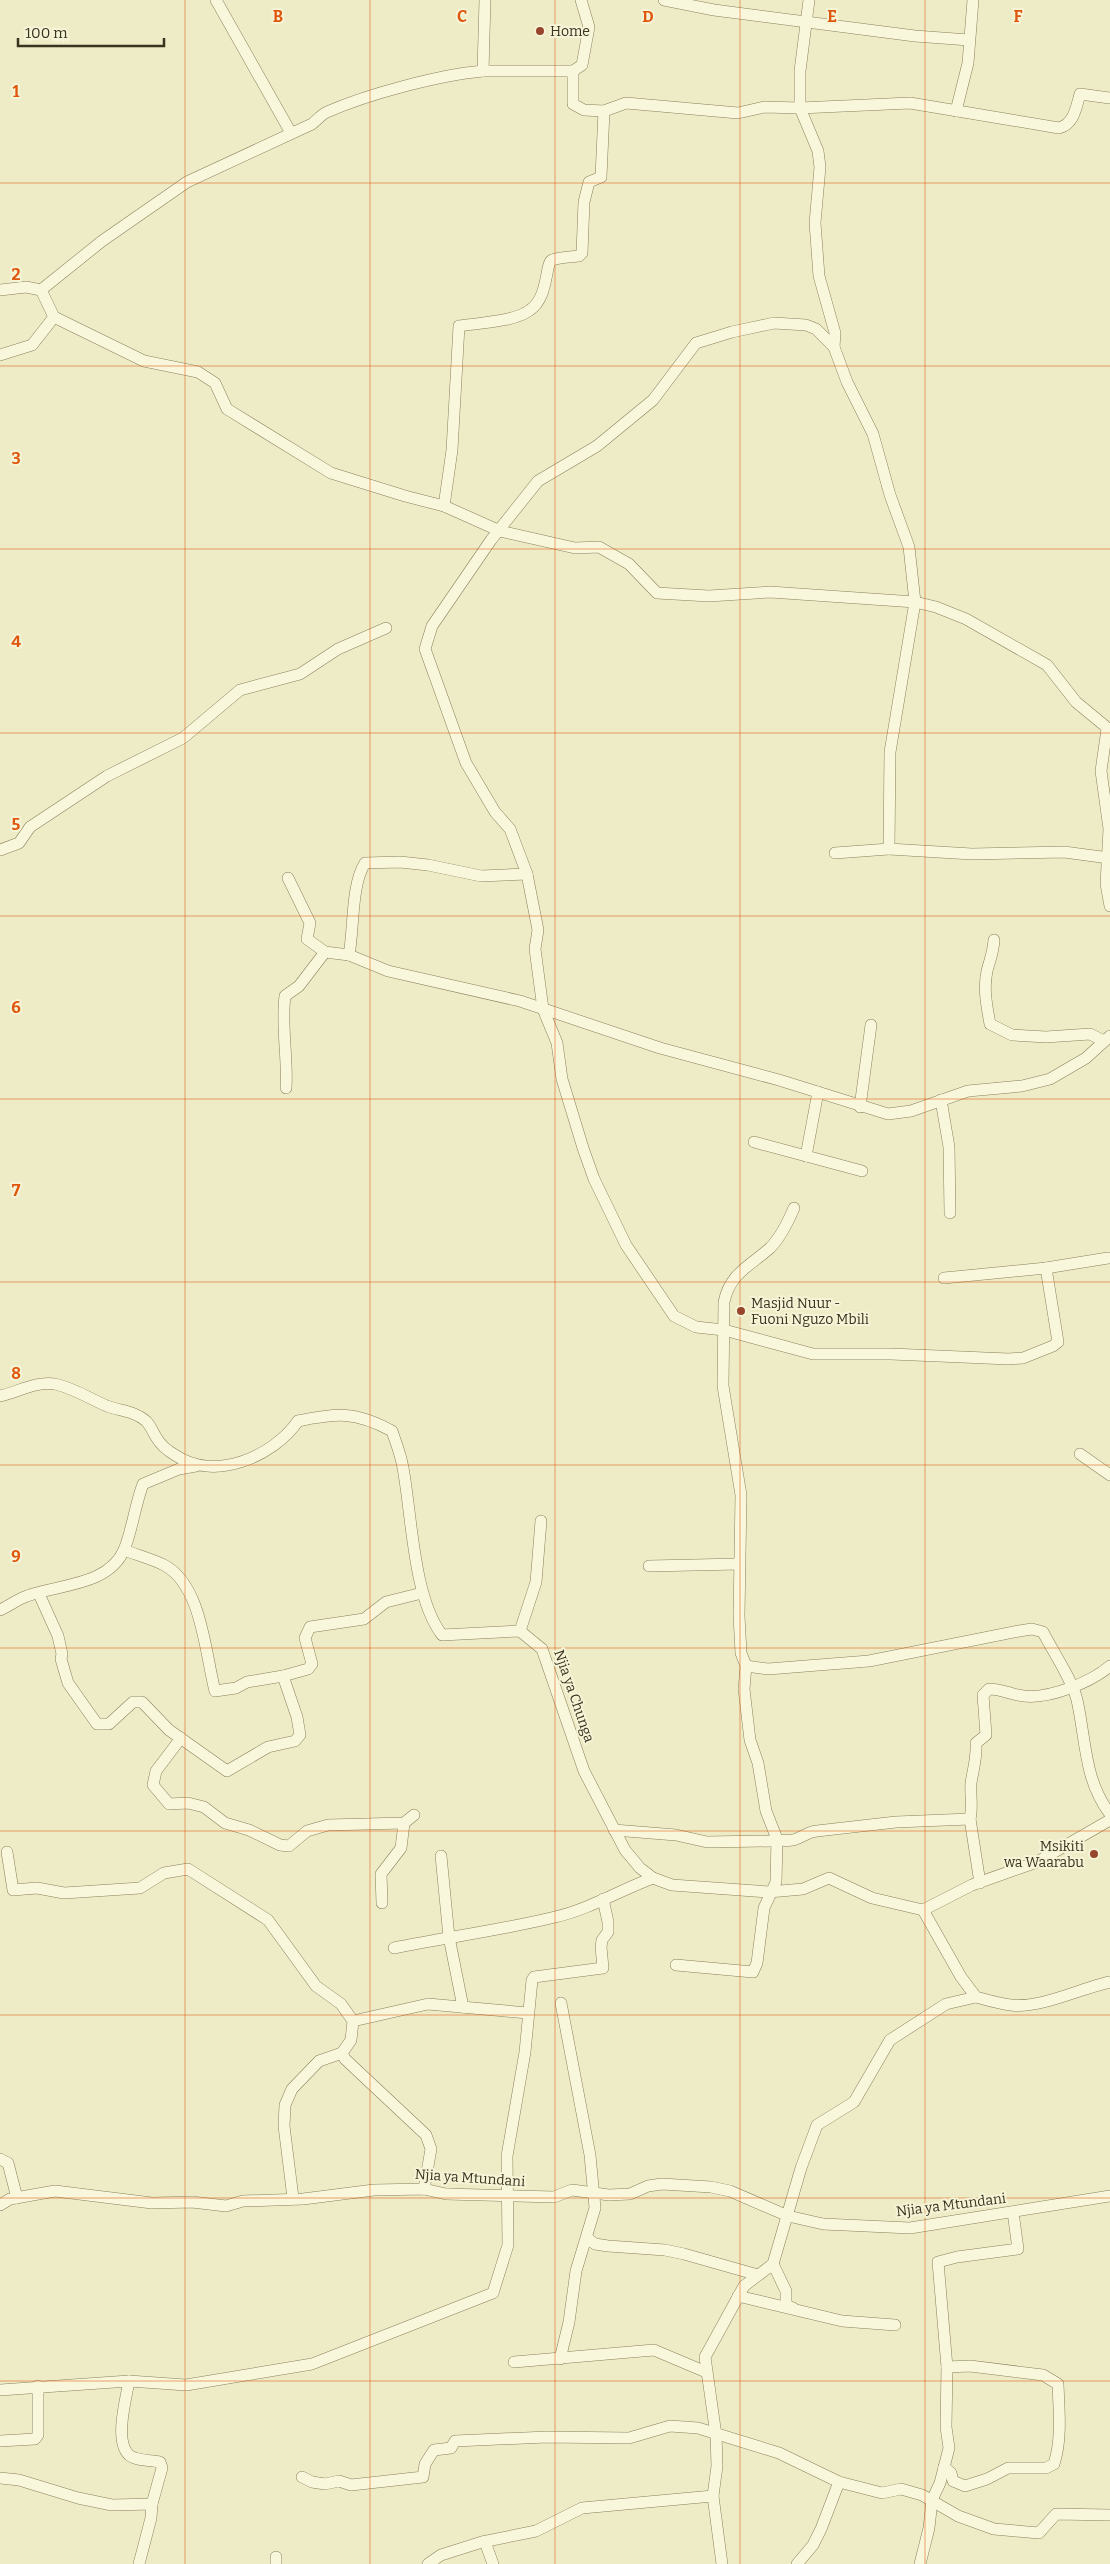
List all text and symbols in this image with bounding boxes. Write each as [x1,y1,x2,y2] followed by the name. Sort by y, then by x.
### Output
[273,7,283,26] text: B
[457,7,467,26] text: C
[642,7,654,26] text: D
[827,7,837,26] text: E
[1014,7,1023,26] text: F
[18,15,164,47] scale bar
[550,23,590,40] place label: Home
[25,24,68,42] text: 100 m
[534,25,546,37] marker: Home
[13,82,20,101] text: 1
[11,265,21,284] text: 2
[11,449,21,468] text: 3
[11,632,21,651] text: 4
[12,815,21,834] text: 5
[11,998,21,1017] text: 6
[12,1181,21,1200] text: 7
[751,1295,869,1328] place label: Masjid Nuur - Fuoni Nguzo Mbili
[735,1305,747,1317] marker: Masjid Nuur - Fuoni Nguzo Mbili
[11,1364,21,1383] text: 8
[11,1547,21,1566] text: 9
[550,1647,598,1745] street label: Njia ya Chunga
[1003,1838,1084,1871] place label: Msikiti wa Waarabu
[1088,1848,1100,1860] marker: Msikiti wa Waarabu
[414,2166,526,2190] street label: Njia ya Mtundani
[895,2190,1007,2220] street label: Njia ya Mtundani

